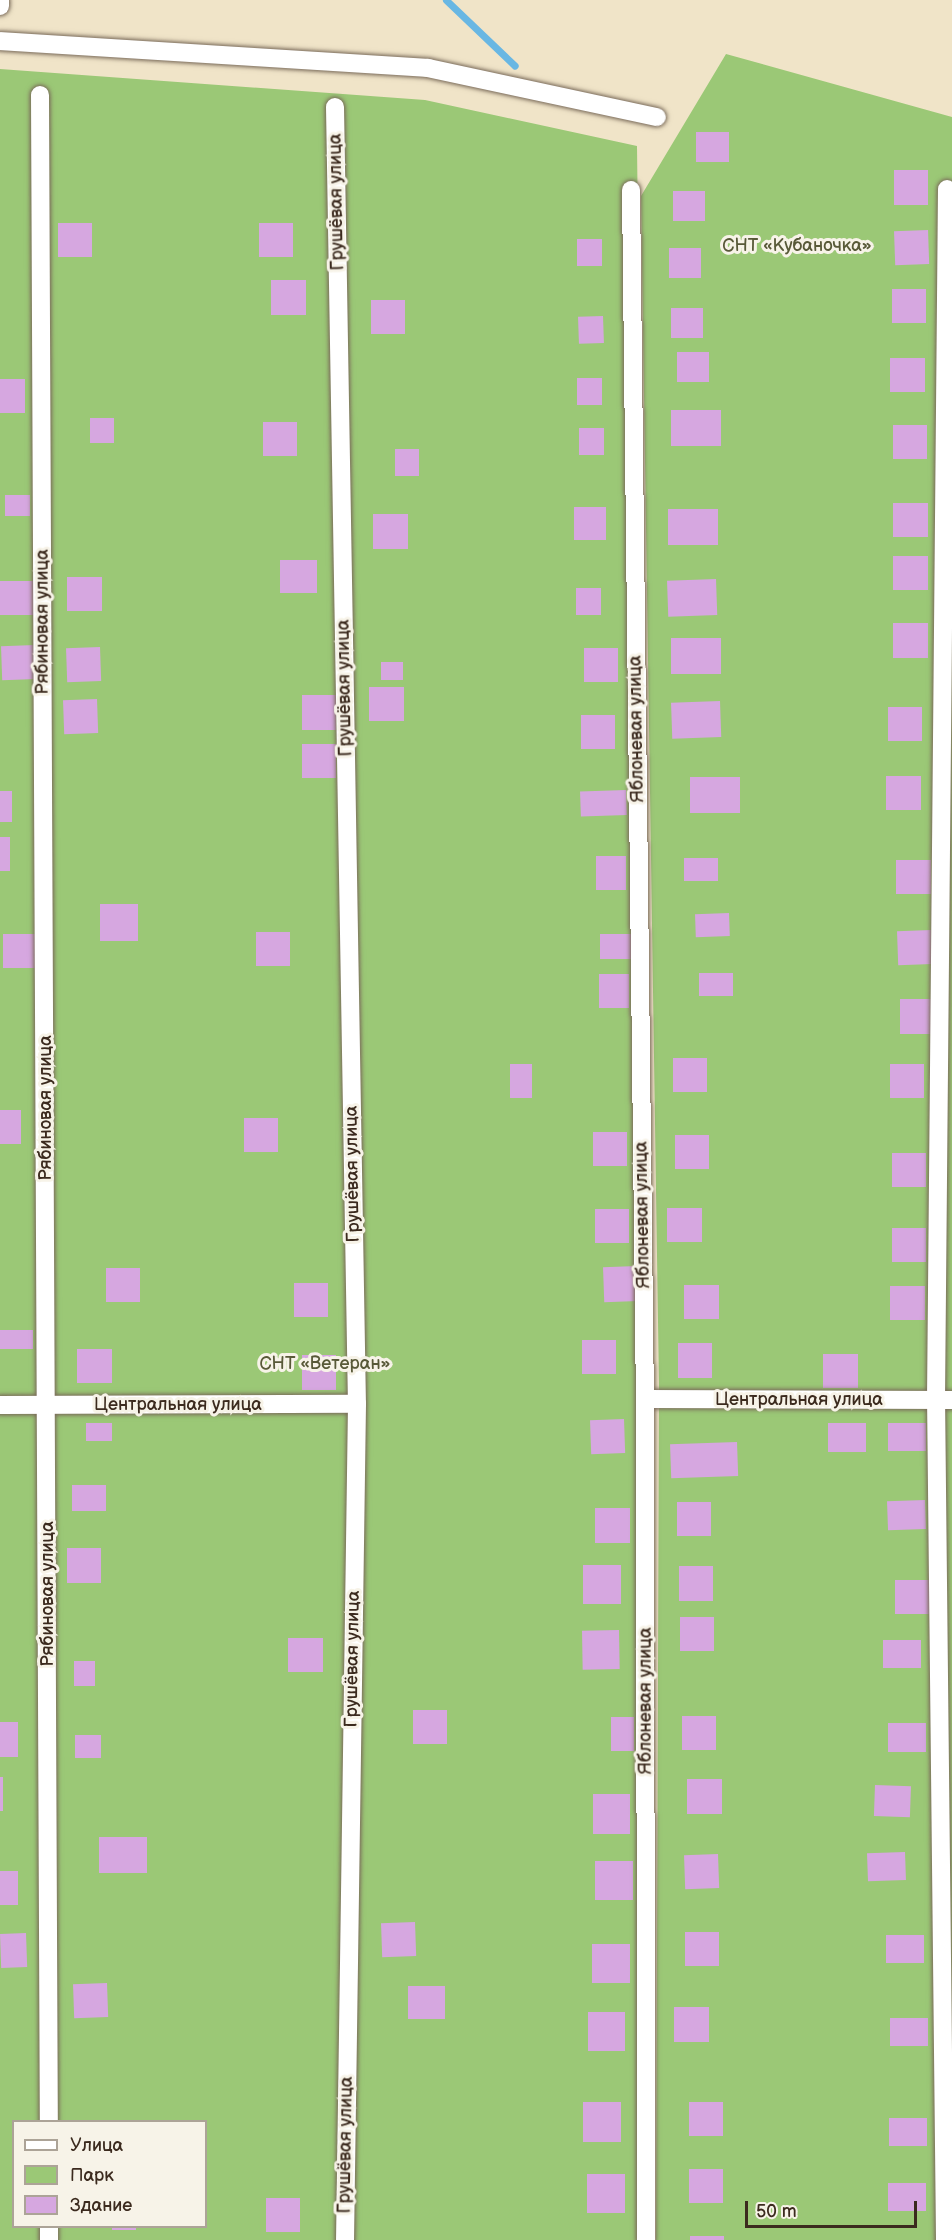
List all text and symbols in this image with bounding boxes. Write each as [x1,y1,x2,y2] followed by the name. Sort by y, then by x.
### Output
[325,133,349,271] street label: Грушёвая улица
[722,235,872,257] park label: СНТ «Кубаночка»
[32,549,54,695] street label: Рябиновая улица
[333,619,357,757] street label: Грушёвая улица
[625,655,649,803] street label: Яблоневая улица
[35,1035,57,1181] street label: Рябиновая улица
[341,1105,365,1243] street label: Грушёвая улица
[631,1141,655,1289] street label: Яблоневая улица
[259,1353,391,1375] park label: СНТ «Ветеран»
[715,1389,883,1411] street label: Центральная улица
[94,1394,262,1416] street label: Центральная улица
[37,1521,59,1667] street label: Рябиновая улица
[341,1590,365,1728] street label: Грушёвая улица
[635,1627,657,1775] street label: Яблоневая улица
[334,2076,358,2214] street label: Грушёвая улица
[12,2120,207,2228] legend
[70,2135,123,2156] text: Улица
[70,2165,114,2186] text: Парк
[748,2189,920,2227] scale bar
[70,2195,132,2216] text: Здание
[756,2201,797,2222] text: 50 m

